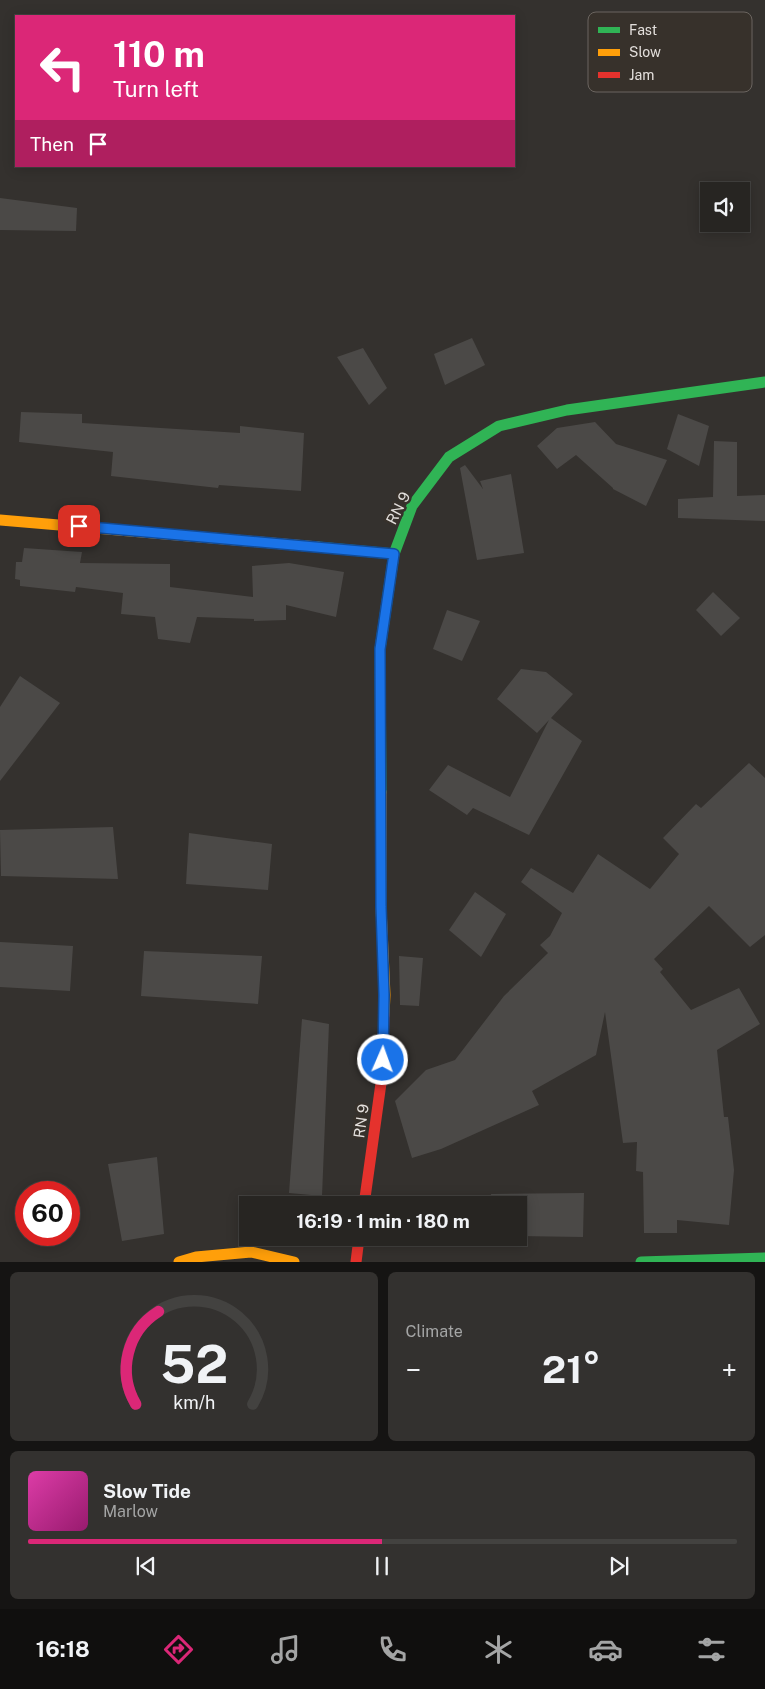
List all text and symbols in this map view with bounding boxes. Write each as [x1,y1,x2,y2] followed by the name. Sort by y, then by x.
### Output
[588,12,752,92] legend
[629,22,657,38] text: Fast
[113,34,205,75] text: 110 m
[30,35,95,100] icon: left
[629,44,661,60] text: Slow
[629,67,654,83] text: Jam
[113,76,199,102] text: Turn left
[84,130,112,158] icon: arrive
[30,133,74,155] text: Then
[700,182,750,232] map controls
[700,182,750,232] button: sound
[383,489,413,527] street label: RN 9
[58,505,100,547] pin
[65,512,93,540] icon: arrive
[356,1033,408,1085] position arrow
[350,1103,372,1139] street label: RN 9
[15,1181,80,1246] speed limit sign: 60
[296,1210,470,1232] text: 16:19 · 1 min · 180 m
[406,1322,463,1341] text: Climate
[160,1334,228,1395] text: 52
[542,1347,600,1392] text: 21°
[406,1353,421,1386] text: −
[721,1353,737,1386] text: +
[173,1392,215,1413] text: km/h
[103,1480,191,1502] text: Slow Tide
[103,1502,158,1521] text: Marlow
[132,1552,160,1580] icon: previous
[368,1552,396,1580] icon: pause
[605,1552,633,1580] icon: next
[161,1632,196,1667] icon: directions
[268,1632,303,1667] icon: music
[375,1632,410,1667] icon: phone
[481,1632,516,1667] icon: climate
[588,1632,623,1667] icon: car
[694,1632,729,1667] icon: filters
[36,1636,90,1662] text: 16:18

